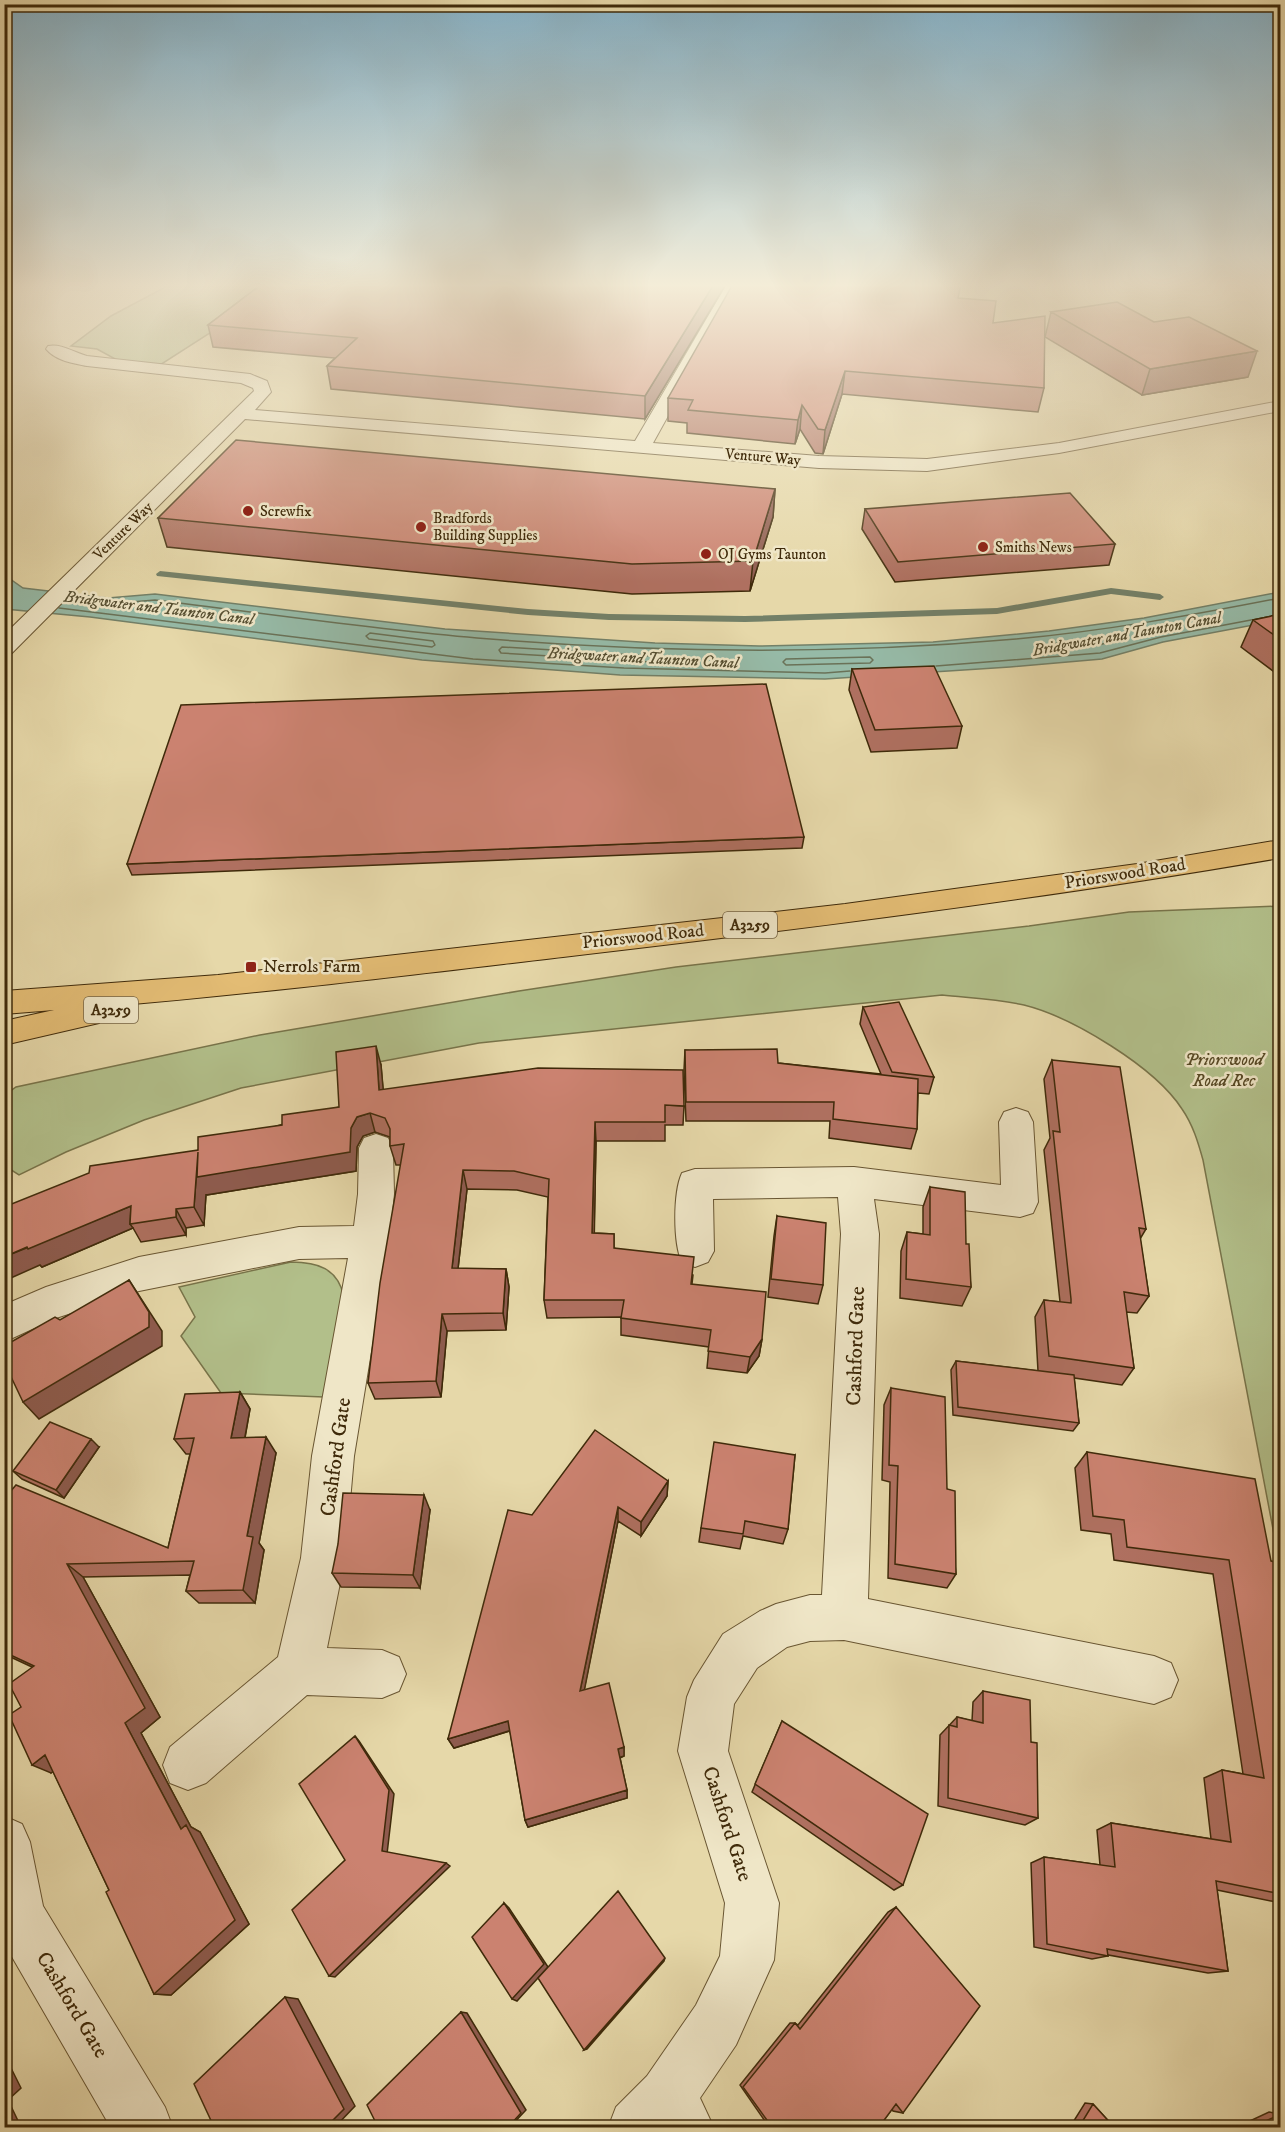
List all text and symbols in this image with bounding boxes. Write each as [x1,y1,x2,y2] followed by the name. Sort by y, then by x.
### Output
[723,444,803,470] street label: Venture Way
[88,497,158,565] street label: Venture Way
[260,502,312,521] place label: Screwfix
[241,504,255,518] marker: Screwfix
[433,509,538,545] place label: Bradfords Building Supplies
[414,520,428,534] marker: Bradfords Building Supplies
[995,538,1072,557] place label: Smiths News
[976,540,990,554] marker: Smiths News
[718,545,826,564] place label: OJ Gyms Taunton
[699,547,713,561] marker: OJ Gyms Taunton
[62,586,257,630] water label: Bridgwater and Taunton Canal
[1030,607,1225,661] water label: Bridgwater and Taunton Canal
[546,643,741,673] water label: Bridgwater and Taunton Canal
[1063,854,1187,894] street label: Priorswood Road
[723,912,777,938] road number: A3259
[581,920,705,954] street label: Priorswood Road
[263,956,361,978] place label: Nerrols Farm
[244,960,258,974] marker: Nerrols Farm
[84,997,138,1023] road number: A3259
[1185,1049,1266,1092] park label: Priorswood Road Rec
[841,1286,871,1406] street label: Cashford Gate
[315,1396,357,1518] street label: Cashford Gate
[696,1763,758,1885] street label: Cashford Gate
[30,1947,114,2063] street label: Cashford Gate

